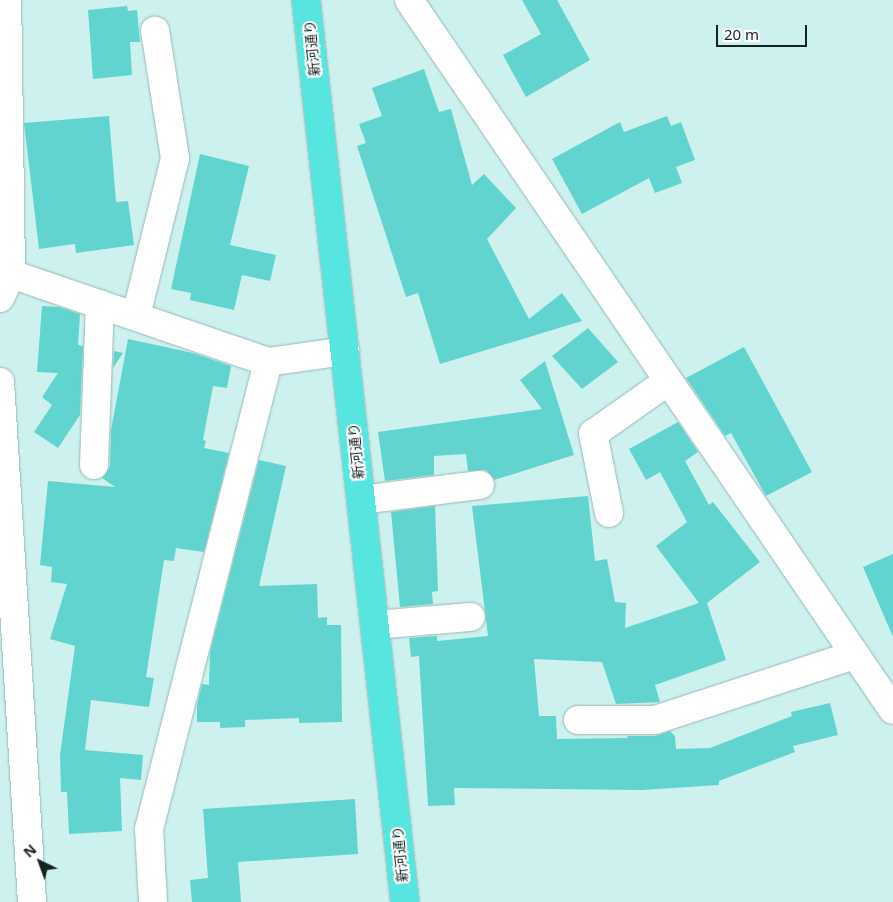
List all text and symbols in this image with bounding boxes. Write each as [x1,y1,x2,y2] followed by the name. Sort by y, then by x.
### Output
[718,15,809,47] scale bar
[301,19,323,77] street label: 新河通り
[724,24,759,44] text: 20 m
[345,422,367,480] street label: 新河通り
[389,825,411,883] street label: 新河通り
[15,837,65,887] north arrow
[19,840,40,861] text: N

